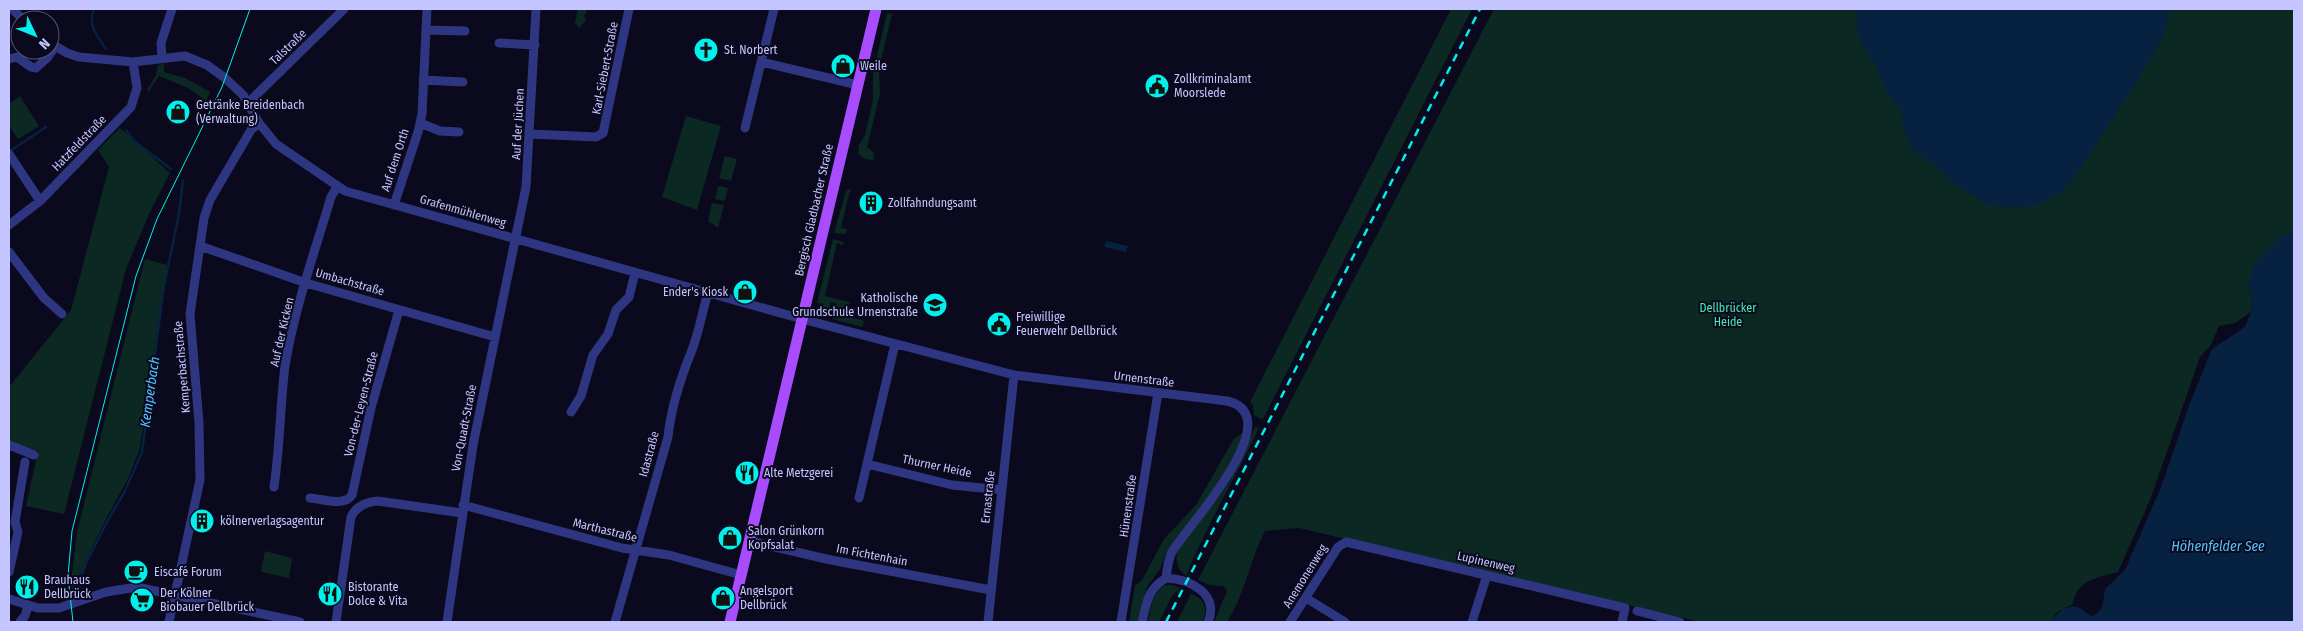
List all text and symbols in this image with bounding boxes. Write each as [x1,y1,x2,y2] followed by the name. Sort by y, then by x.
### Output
[10,10,60,60] north arrow
[589,20,621,115] street label: Karl-Siebert-Straße
[267,26,309,68] street label: Talstraße
[35,35,53,52] text: N
[693,37,719,63] church icon: St. Norbert
[724,43,778,57] place label: St. Norbert
[830,53,856,79] shop icon: Weile
[860,59,887,73] place label: Weile
[1174,72,1251,100] place label: Zollkriminalamt Moorslede
[1144,73,1170,99] public building icon: Zollkriminalamt Moorslede
[509,88,527,160] street label: Auf der Jüchen
[196,98,305,126] place label: Getränke Breidenbach (Verwaltung)
[165,99,191,125] shop icon: Getränke Breidenbach (Verwaltung)
[49,112,109,174] street label: Hatzfeldstraße
[378,127,412,193] street label: Auf dem Orth
[792,142,836,278] street label: Bergisch Gladbacher Straße
[858,190,884,216] building icon: Zollfahndungsamt
[418,192,508,230] street label: Grafenmühlenweg
[888,196,977,210] place label: Zollfahndungsamt
[314,265,386,299] street label: Umbachstraße
[732,279,758,305] shop icon: Ender's Kiosk
[663,285,728,299] place label: Ender's Kiosk
[792,291,918,319] place label: Katholische Grundschule Urnenstraße
[922,292,948,318] school or university icon: Katholische Grundschule Urnenstraße
[267,296,297,368] street label: Auf der Kicken
[1700,301,1757,329] park label: Dellbrücker Heide
[1016,310,1117,338] place label: Freiwillige Feuerwehr Dellbrück
[986,311,1012,337] public building icon: Freiwillige Feuerwehr Dellbrück
[171,320,193,414] street label: Kemperbachstraße
[341,350,381,458] street label: Von-der-Leyen-Straße
[137,355,163,429] water label: Kemperbach
[1113,368,1175,390] street label: Urnenstraße
[449,383,479,473] street label: Von-Quadt-Straße
[636,430,662,478] street label: Idastraße
[901,452,973,480] street label: Thurner Heide
[734,460,760,486] restaurant icon: Alte Metzgerei
[764,466,833,480] place label: Alte Metzgerei
[978,470,998,524] street label: Ernastraße
[1117,474,1139,538] street label: Hünenstraße
[189,508,215,534] building icon: kölnerverlagsagentur
[220,514,325,528] place label: kölnerverlagsagentur
[571,515,639,545] street label: Marthastraße
[748,524,824,552] place label: Salon Grünkorn Kopfsalat
[717,525,743,551] shop icon: Salon Grünkorn Kopfsalat
[2171,538,2265,555] water label: Höhenfelder See
[835,541,909,569] street label: Im Fichtenhain
[1280,541,1330,610] street label: Anemonenweg
[1456,549,1517,576] street label: Lupinenweg
[123,559,149,585] cafe icon: Eiscafé Forum
[154,565,222,579] place label: Eiscafé Forum
[44,573,91,601] place label: Brauhaus Dellbrück
[14,574,40,600] restaurant icon: Brauhaus Dellbrück
[348,580,408,608] place label: Bistorante Dolce & Vita
[317,581,343,607] restaurant icon: Bistorante Dolce & Vita
[740,584,793,612] place label: Angelsport Dellbrück
[710,585,736,611] shop icon: Angelsport Dellbrück
[160,586,254,614] place label: Der Kölner Biobauer Dellbrück
[129,587,155,613] supermarket icon: Der Kölner Biobauer Dellbrück

